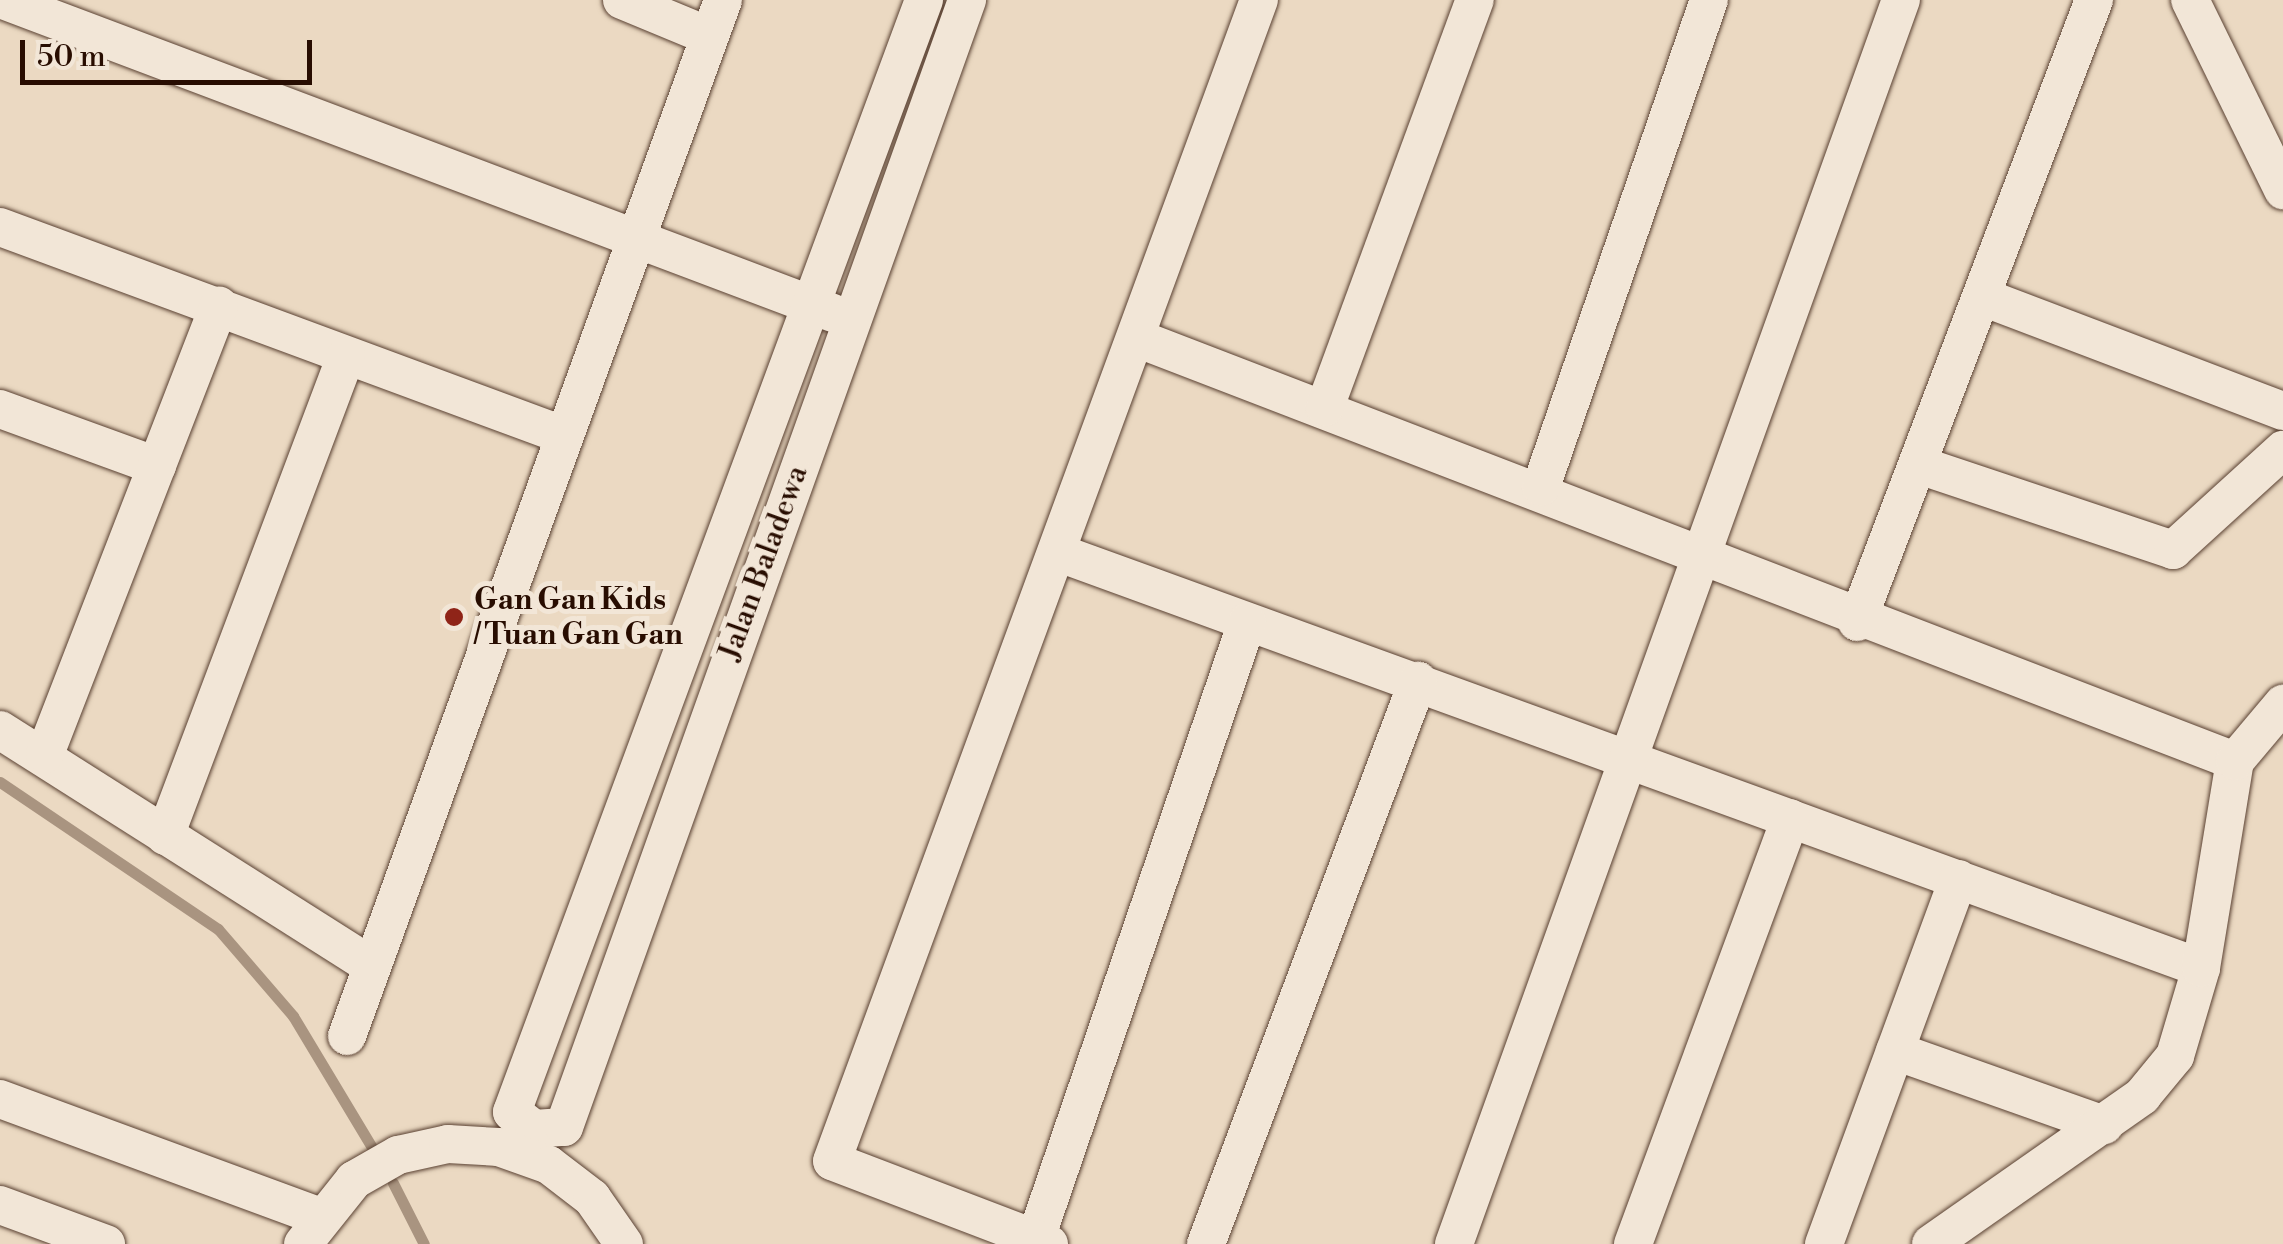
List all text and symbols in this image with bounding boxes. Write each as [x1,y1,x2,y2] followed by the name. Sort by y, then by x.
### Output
[25,20,318,82] scale bar
[37,38,106,76] text: 50 m
[712,461,816,665] street label: Jalan Baladewa
[474,582,683,652] place label: Gan Gan Kids / Tuan Gan Gan
[443,606,465,628] marker: Gan Gan Kids / Tuan Gan Gan

